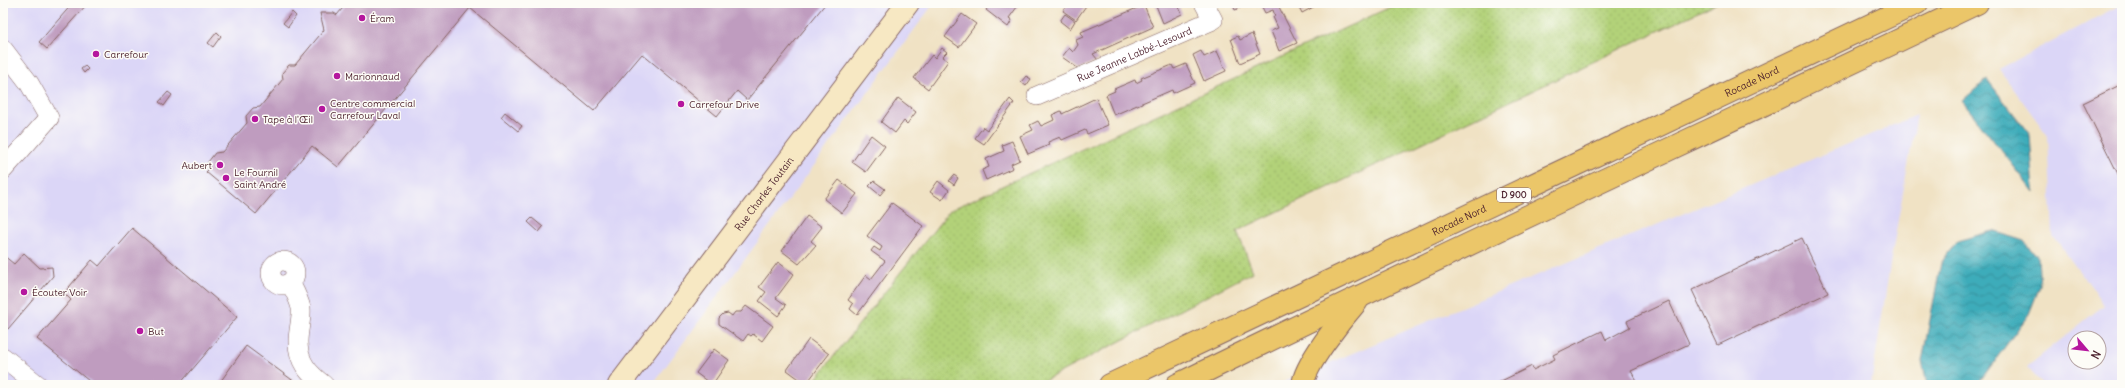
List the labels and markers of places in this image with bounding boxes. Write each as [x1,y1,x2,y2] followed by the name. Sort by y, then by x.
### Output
[370,12,395,25] place label: Éram
[357,13,367,23] marker: Éram
[104,48,148,61] place label: Carrefour
[91,49,101,59] marker: Carrefour
[345,70,400,83] place label: Marionnaud
[332,71,342,81] marker: Marionnaud
[330,97,415,122] place label: Centre commercial Carrefour Laval
[689,98,759,111] place label: Carrefour Drive
[676,99,686,109] marker: Carrefour Drive
[317,104,327,114] marker: Centre commercial Carrefour Laval
[263,113,313,126] place label: Tape à l'Œil
[250,114,260,124] marker: Tape à l'Œil
[181,159,213,172] place label: Aubert
[215,160,225,170] marker: Aubert
[234,166,286,191] place label: Le Fournil Saint André
[221,173,231,183] marker: Le Fournil Saint André
[32,286,87,299] place label: Écouter Voir
[19,287,29,297] marker: Écouter Voir
[148,325,164,338] place label: But
[135,326,145,336] marker: But

